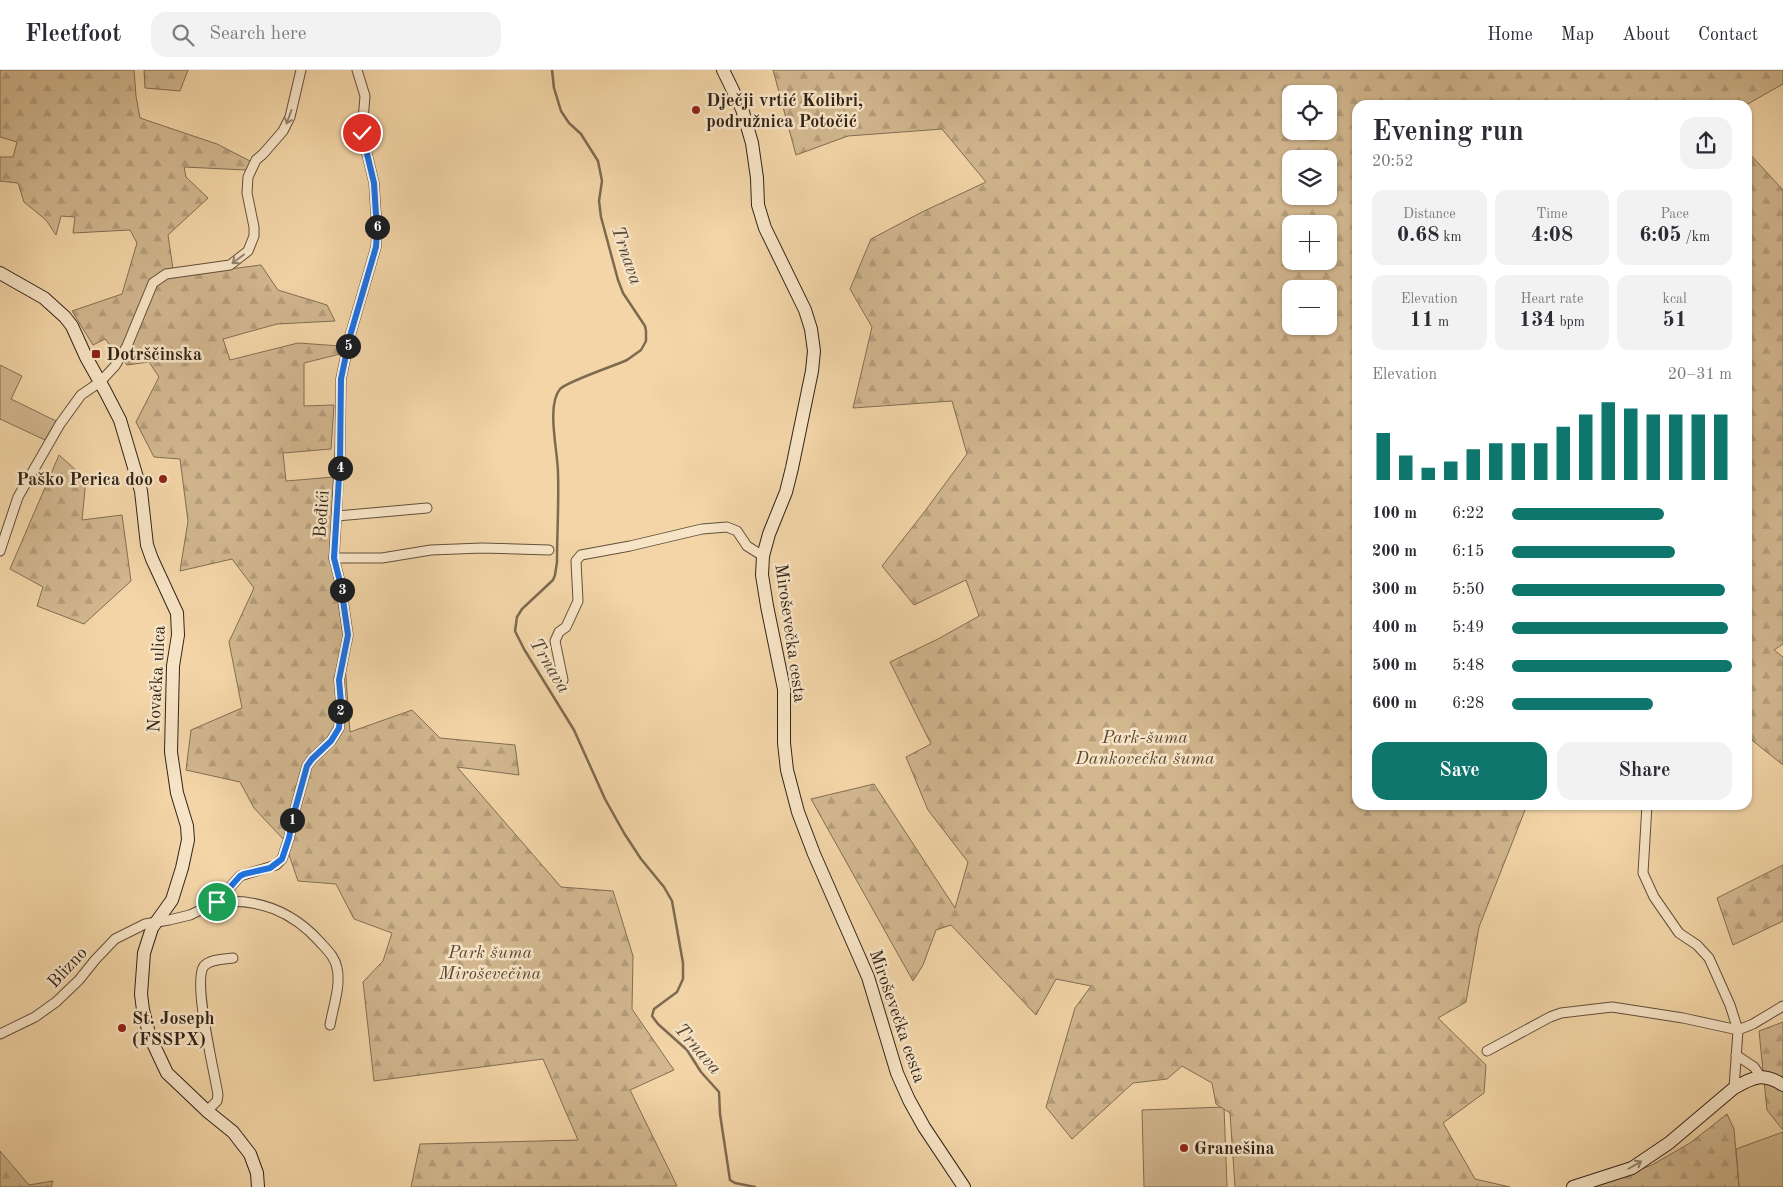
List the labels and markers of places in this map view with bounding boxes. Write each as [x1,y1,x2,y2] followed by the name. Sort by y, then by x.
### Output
[706,92,863,131] place label: Dječji vrtić Kolibri, podružnica Potočić
[690,104,702,116] marker: Dječji vrtić Kolibri, podružnica Potočić
[341,112,383,154] pin
[364,214,390,240] pin: 6
[336,334,360,358] pin: 5
[106,346,202,364] place label: Dotrščinska
[90,348,102,360] marker: Dotrščinska
[328,456,352,480] pin: 4
[16,471,153,489] place label: Paško Perica doo
[157,473,169,485] marker: Paško Perica doo
[330,578,354,602] pin: 3
[328,698,352,724] pin: 2
[280,808,304,832] pin: 1
[196,881,238,923] pin
[132,1010,215,1049] place label: St. Joseph (FSSPX)
[116,1022,128,1034] marker: St. Joseph (FSSPX)
[1194,1140,1275,1158] place label: Granešina
[1178,1142,1190,1154] marker: Granešina

